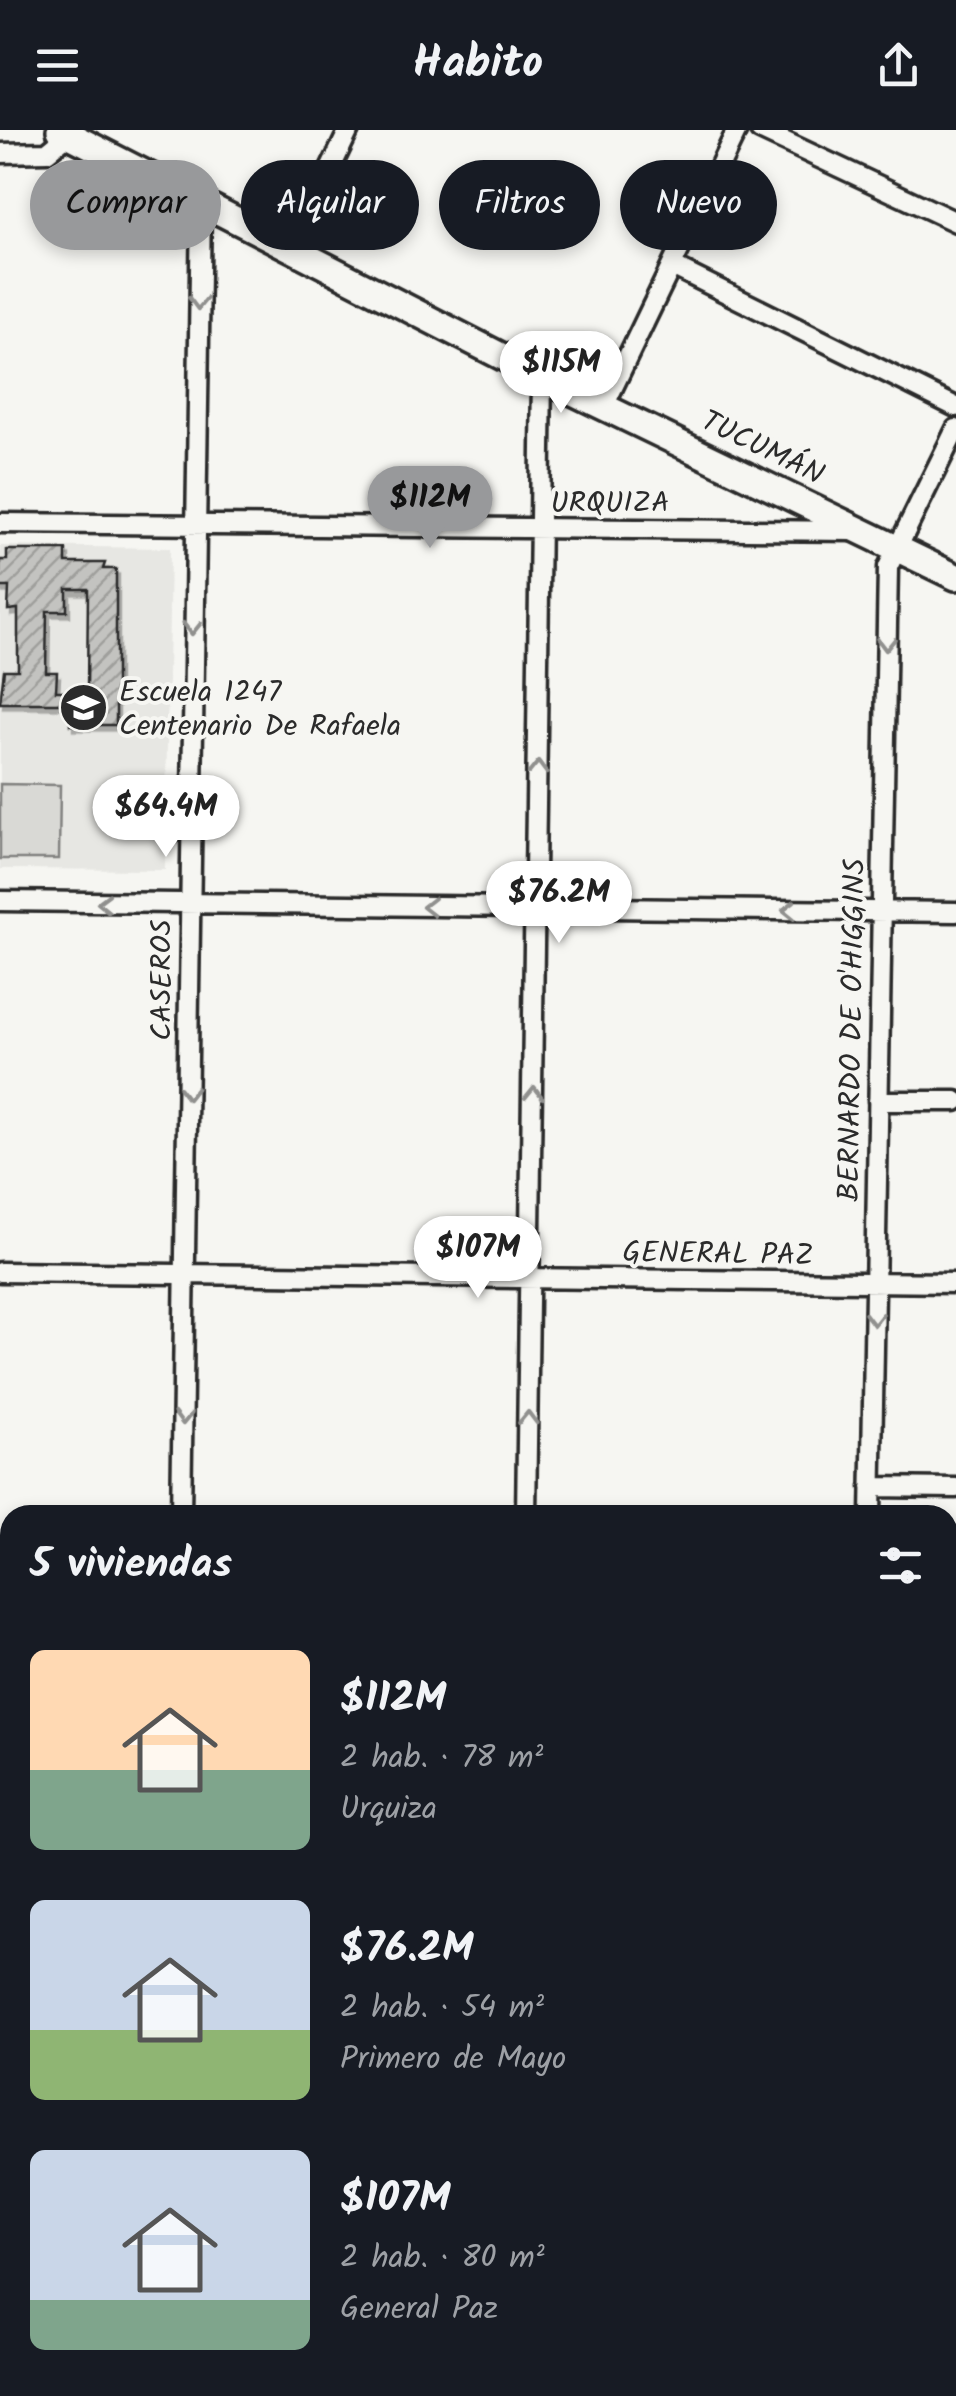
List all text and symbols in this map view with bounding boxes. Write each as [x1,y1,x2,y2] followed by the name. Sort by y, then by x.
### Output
[413,29,543,101] text: Habito
[30,38,85,93] icon: menu
[871,38,926,93] icon: share
[30,160,221,250] chip: Comprar
[241,160,419,250] chip: Alquilar
[439,160,600,250] chip: Filtros
[620,160,777,250] chip: Nuevo
[188,296,209,312] one-way arrow
[491,331,631,416] pin: $115M
[522,338,600,389] text: $115M
[692,398,832,499] street label: TUCUMÁN
[360,466,500,551] pin: $112M
[389,473,471,524] text: $112M
[551,480,669,528] street label: URQUIZA
[181,622,203,637] one-way arrow
[875,638,897,653] one-way arrow
[119,669,401,751] place label: Escuela 1247 Centenario De Rafaela
[58,682,110,734] school or university icon: Escuela 1247 Centenario De Rafaela
[527,759,548,775] one-way arrow
[85,775,247,860] pin: $64.4M
[115,782,217,833] text: $64.4M
[826,858,880,1202] street label: BERNARDO DE O'HIGGINS
[478,861,640,946] pin: $76.2M
[508,868,610,919] text: $76.2M
[95,892,110,914] one-way arrow
[420,896,436,918] one-way arrow
[780,900,796,921] one-way arrow
[139,919,187,1041] street label: CASEROS
[523,1084,544,1100] one-way arrow
[177,1086,199,1102] one-way arrow
[408,1216,548,1301] pin: $107M
[436,1223,520,1274] text: $107M
[622,1229,814,1281] street label: GENERAL PAZ
[863,1312,884,1328] one-way arrow
[517,1409,539,1424] one-way arrow
[173,1411,194,1426] one-way arrow
[30,1532,232,1599] text: 5 viviendas
[873,1538,928,1593] icon: filters
[340,1666,446,1733] text: $112M
[110,1690,230,1810] icon: home
[340,1733,543,1784] text: 2 hab. · 78 m²
[340,1784,437,1835] text: Urquiza
[340,1916,474,1983] text: $76.2M
[110,1940,230,2060] icon: home
[340,1983,544,2034] text: 2 hab. · 54 m²
[340,2034,566,2085] text: Primero de Mayo
[340,2166,451,2233] text: $107M
[110,2190,230,2310] icon: home
[340,2233,545,2284] text: 2 hab. · 80 m²
[340,2284,498,2335] text: General Paz

